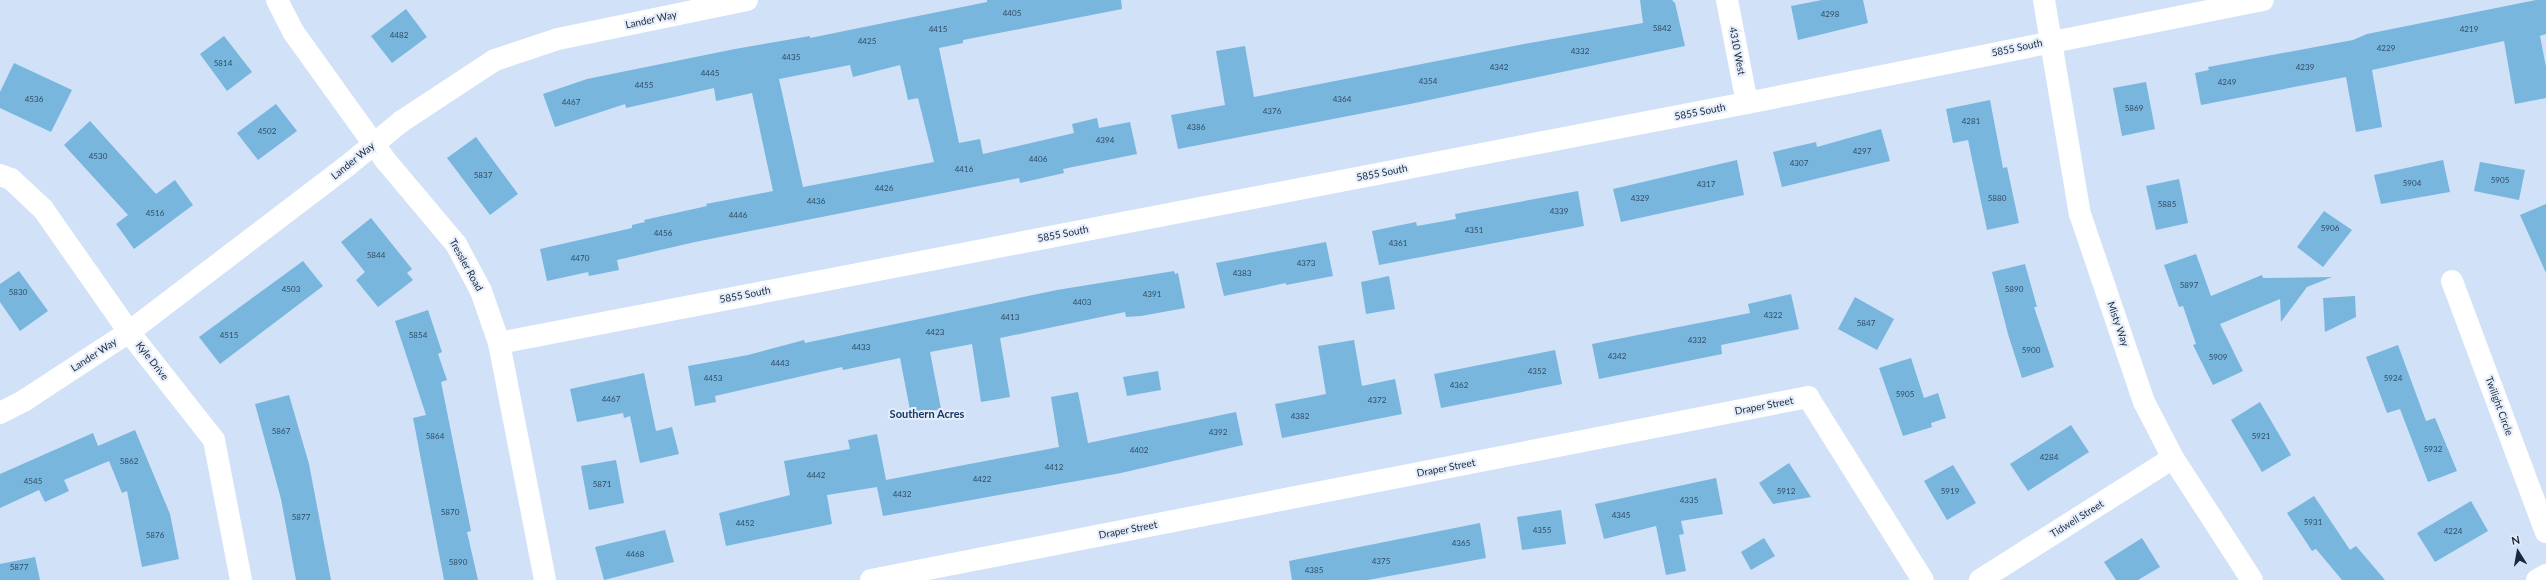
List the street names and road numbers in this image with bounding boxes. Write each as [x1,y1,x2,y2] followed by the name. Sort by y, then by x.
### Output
[624,9,678,31] street label: Lander Way
[1726,26,1748,76] street label: 4310 West
[1991,37,2043,59] street label: 5855 South
[1674,101,1726,123] street label: 5855 South
[329,140,377,182] street label: Lander Way
[1356,162,1408,184] street label: 5855 South
[1037,223,1089,245] street label: 5855 South
[447,237,485,293] street label: Tressler Road
[719,284,771,306] street label: 5855 South
[2105,300,2131,348] street label: Misty Way
[69,336,119,374] street label: Lander Way
[133,339,171,383] street label: Kyle Drive
[2483,375,2515,437] street label: Twilight Circle
[1734,394,1794,418] street label: Draper Street
[1416,456,1476,480] street label: Draper Street
[2048,498,2106,540] street label: Tidwell Street
[1098,518,1158,542] street label: Draper Street

